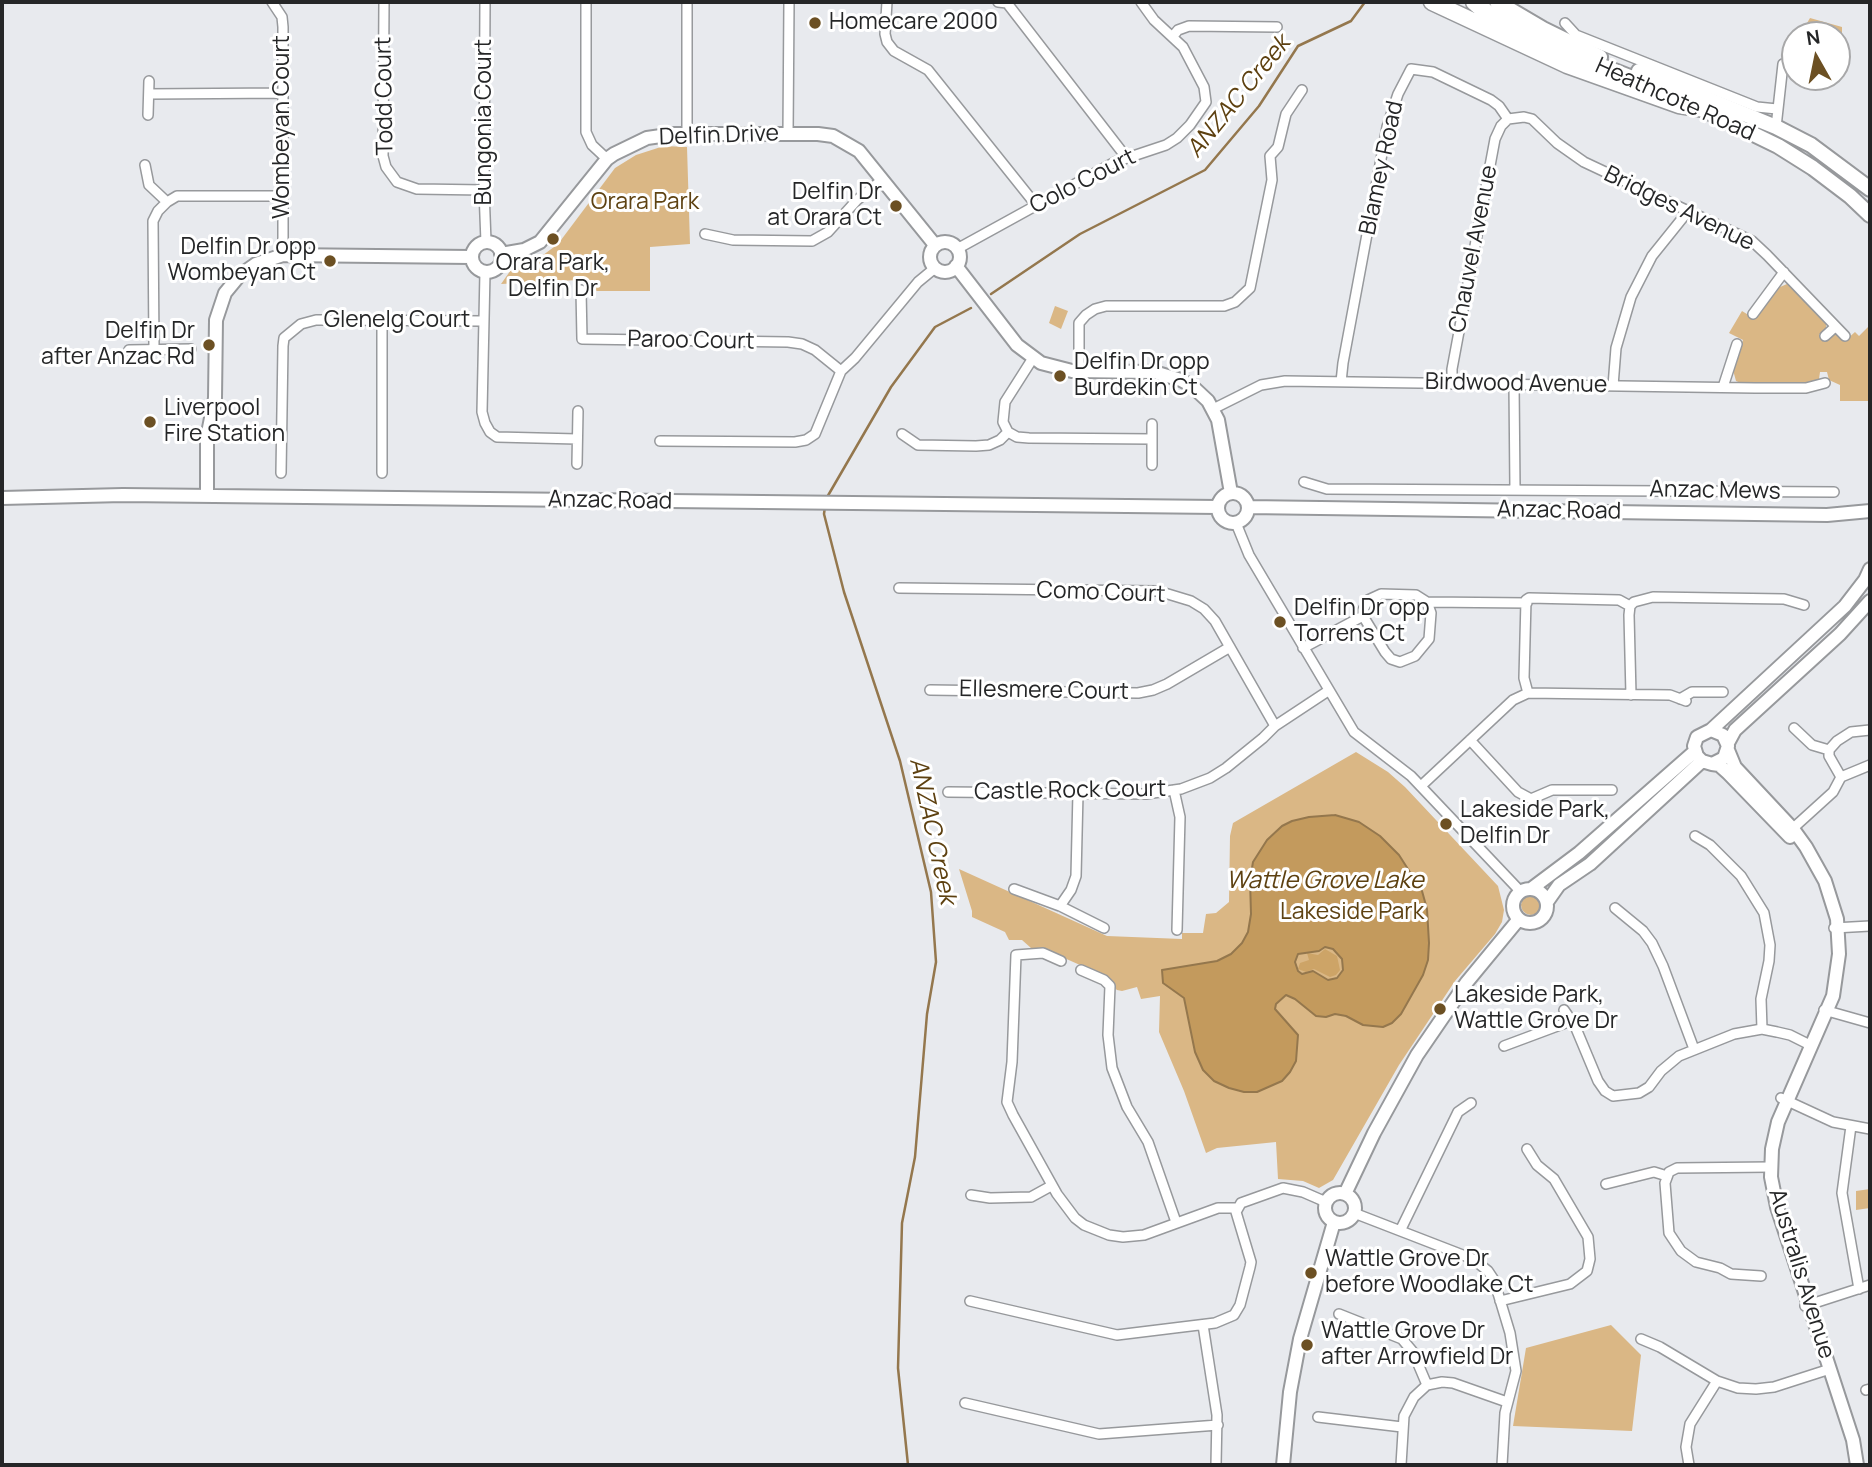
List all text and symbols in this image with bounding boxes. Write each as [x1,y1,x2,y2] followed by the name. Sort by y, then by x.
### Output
[829,9,998,37] place label: Homecare 2000
[807,15,823,31] marker: Homecare 2000
[1781,21,1851,91] north arrow
[1804,23,1822,51] text: N
[1181,30,1297,164] water label: ANZAC Creek
[269,35,297,219] street label: Wombeyan Court
[370,36,400,156] street label: Todd Court
[471,39,499,205] street label: Bungonia Court
[1591,52,1759,148] street label: Heathcote Road
[1354,99,1410,237] street label: Blamey Road
[658,120,780,152] street label: Delfin Drive
[1026,144,1140,220] street label: Colo Court
[1599,161,1759,257] street label: Bridges Avenue
[1444,163,1504,335] street label: Chauvel Avenue
[767,179,882,233] place label: Delfin Dr at Orara Ct
[591,189,699,217] park label: Orara Park
[888,198,904,214] marker: Delfin Dr at Orara Ct
[545,231,561,247] marker: Orara Park, Delfin Dr
[168,234,316,288] place label: Delfin Dr opp Wombeyan Ct
[496,250,610,304] place label: Orara Park, Delfin Dr
[322,253,338,269] marker: Delfin Dr opp Wombeyan Ct
[324,307,470,335] street label: Glenelg Court
[41,318,195,372] place label: Delfin Dr after Anzac Rd
[627,326,755,356] street label: Paroo Court
[201,337,217,353] marker: Delfin Dr after Anzac Rd
[1074,349,1210,403] place label: Delfin Dr opp Burdekin Ct
[1052,368,1068,384] marker: Delfin Dr opp Burdekin Ct
[1425,369,1607,399] street label: Birdwood Avenue
[164,395,285,449] place label: Liverpool Fire Station
[142,414,158,430] marker: Liverpool Fire Station
[1649,476,1781,506] street label: Anzac Mews
[548,486,672,516] street label: Anzac Road
[1497,496,1621,526] street label: Anzac Road
[1036,577,1166,609] street label: Como Court
[1294,595,1430,649] place label: Delfin Dr opp Torrens Ct
[1272,614,1288,630] marker: Delfin Dr opp Torrens Ct
[959,676,1129,706] street label: Ellesmere Court
[902,755,962,907] water label: ANZAC Creek
[974,776,1166,806] street label: Castle Rock Court
[1460,797,1610,851] place label: Lakeside Park, Delfin Dr
[1438,816,1454,832] marker: Lakeside Park, Delfin Dr
[1226,867,1424,895] water label: Wattle Grove Lake
[1280,899,1424,927] park label: Lakeside Park
[1454,982,1618,1036] place label: Lakeside Park, Wattle Grove Dr
[1432,1001,1448,1017] marker: Lakeside Park, Wattle Grove Dr
[1762,1186,1840,1362] street label: Australis Avenue
[1325,1246,1533,1300] place label: Wattle Grove Dr before Woodlake Ct
[1303,1265,1319,1281] marker: Wattle Grove Dr before Woodlake Ct
[1321,1318,1513,1372] place label: Wattle Grove Dr after Arrowfield Dr
[1299,1337,1315,1353] marker: Wattle Grove Dr after Arrowfield Dr

